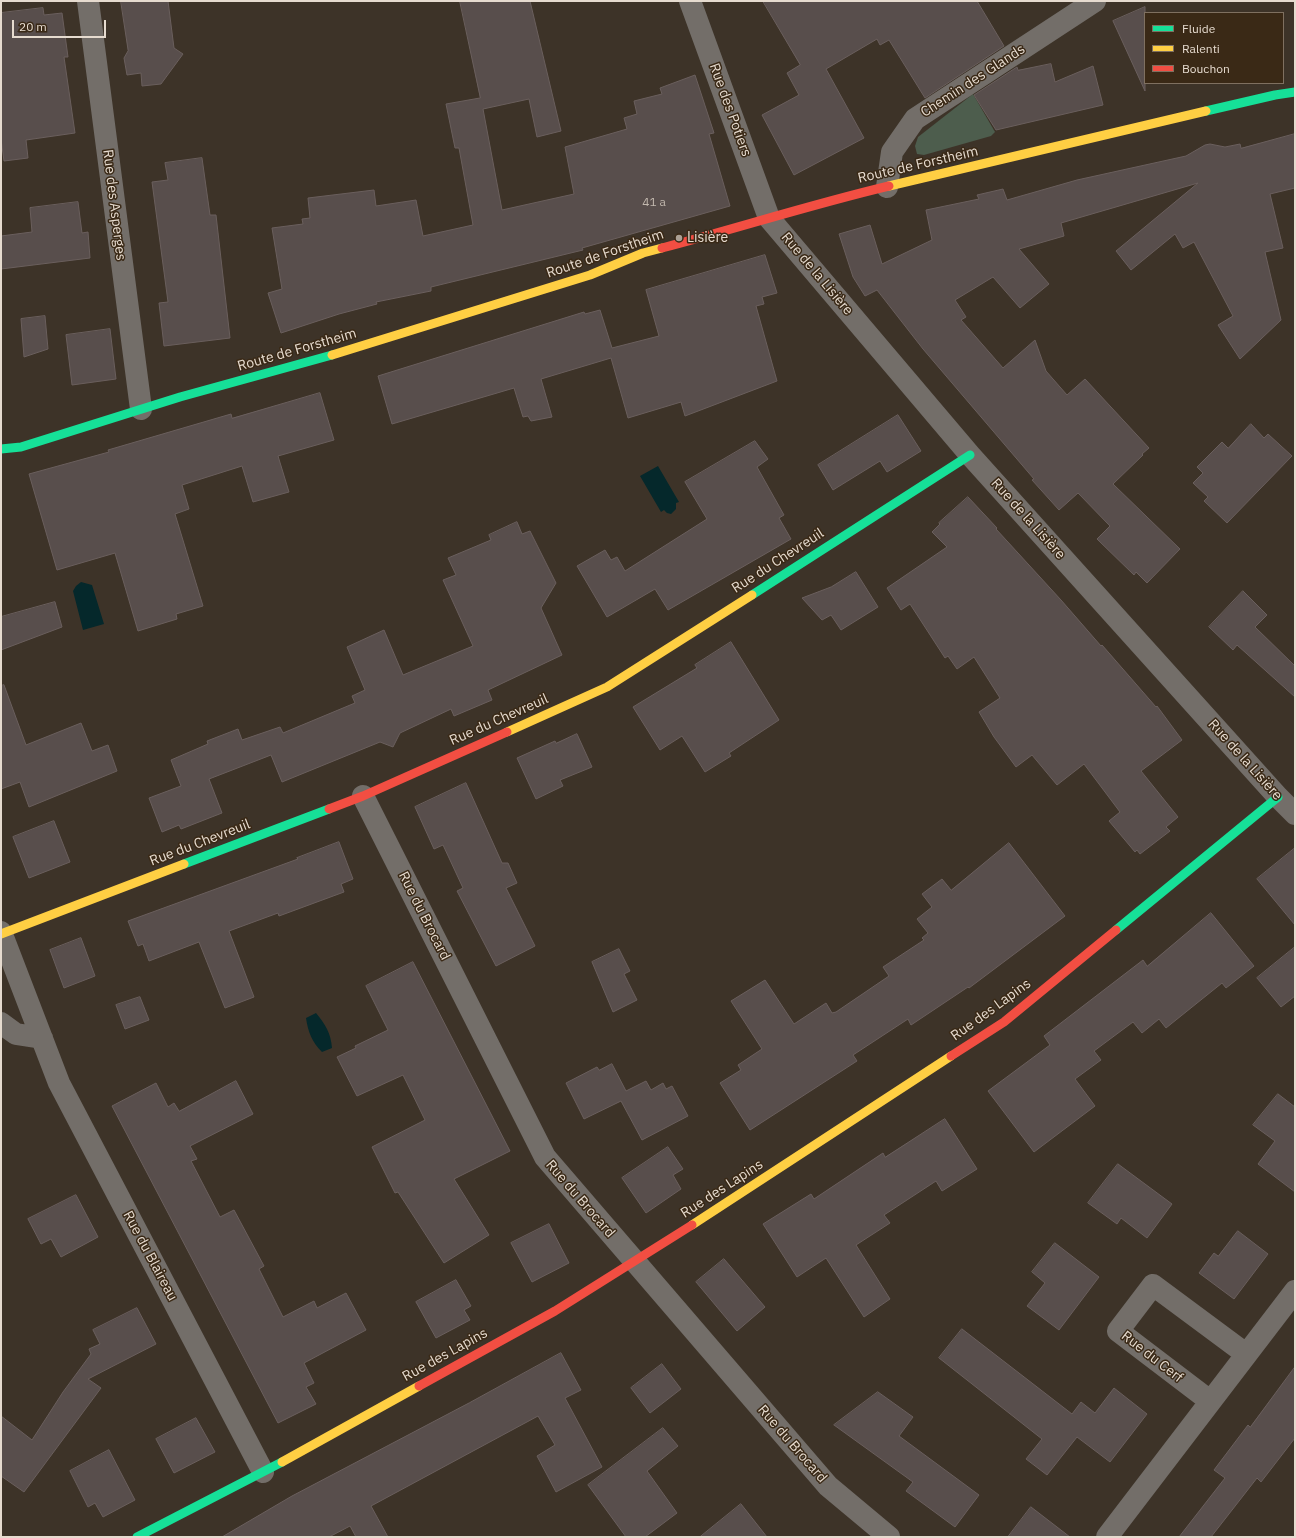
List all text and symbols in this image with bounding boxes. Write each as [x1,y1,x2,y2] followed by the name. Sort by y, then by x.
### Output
[14,12,108,38] scale bar
[1144,12,1284,84] legend
[19,19,47,34] text: 20 m
[1182,21,1215,36] text: Fluide
[918,41,1028,121] street label: Chemin des Glands
[1182,41,1220,56] text: Ralenti
[705,61,755,159] street label: Rue des Potiers
[1182,61,1230,76] text: Bouchon
[856,143,980,187] street label: Route de Forstheim
[99,148,129,262] street label: Rue des Asperges
[642,196,666,210] house number: 41 a
[544,226,666,282] street label: Route de Forstheim
[778,229,856,319] street label: Rue de la Lisière
[687,230,728,246] place label: Lisière
[674,233,684,243] marker: Lisière
[236,325,358,375] street label: Route de Forstheim
[987,475,1069,563] street label: Rue de la Lisière
[729,525,827,597] street label: Rue du Chevreuil
[447,691,551,749] street label: Rue du Chevreuil
[1204,716,1286,804] street label: Rue de la Lisière
[147,816,253,870] street label: Rue du Chevreuil
[394,869,454,963] street label: Rue du Brocard
[948,975,1034,1045] street label: Rue des Lapins
[678,1156,766,1222] street label: Rue des Lapins
[542,1157,618,1241] street label: Rue du Brocard
[119,1208,181,1304] street label: Rue du Blaireau
[400,1325,490,1385] street label: Rue des Lapins
[1118,1328,1186,1386] street label: Rue du Cerf
[754,1402,830,1486] street label: Rue du Brocard

